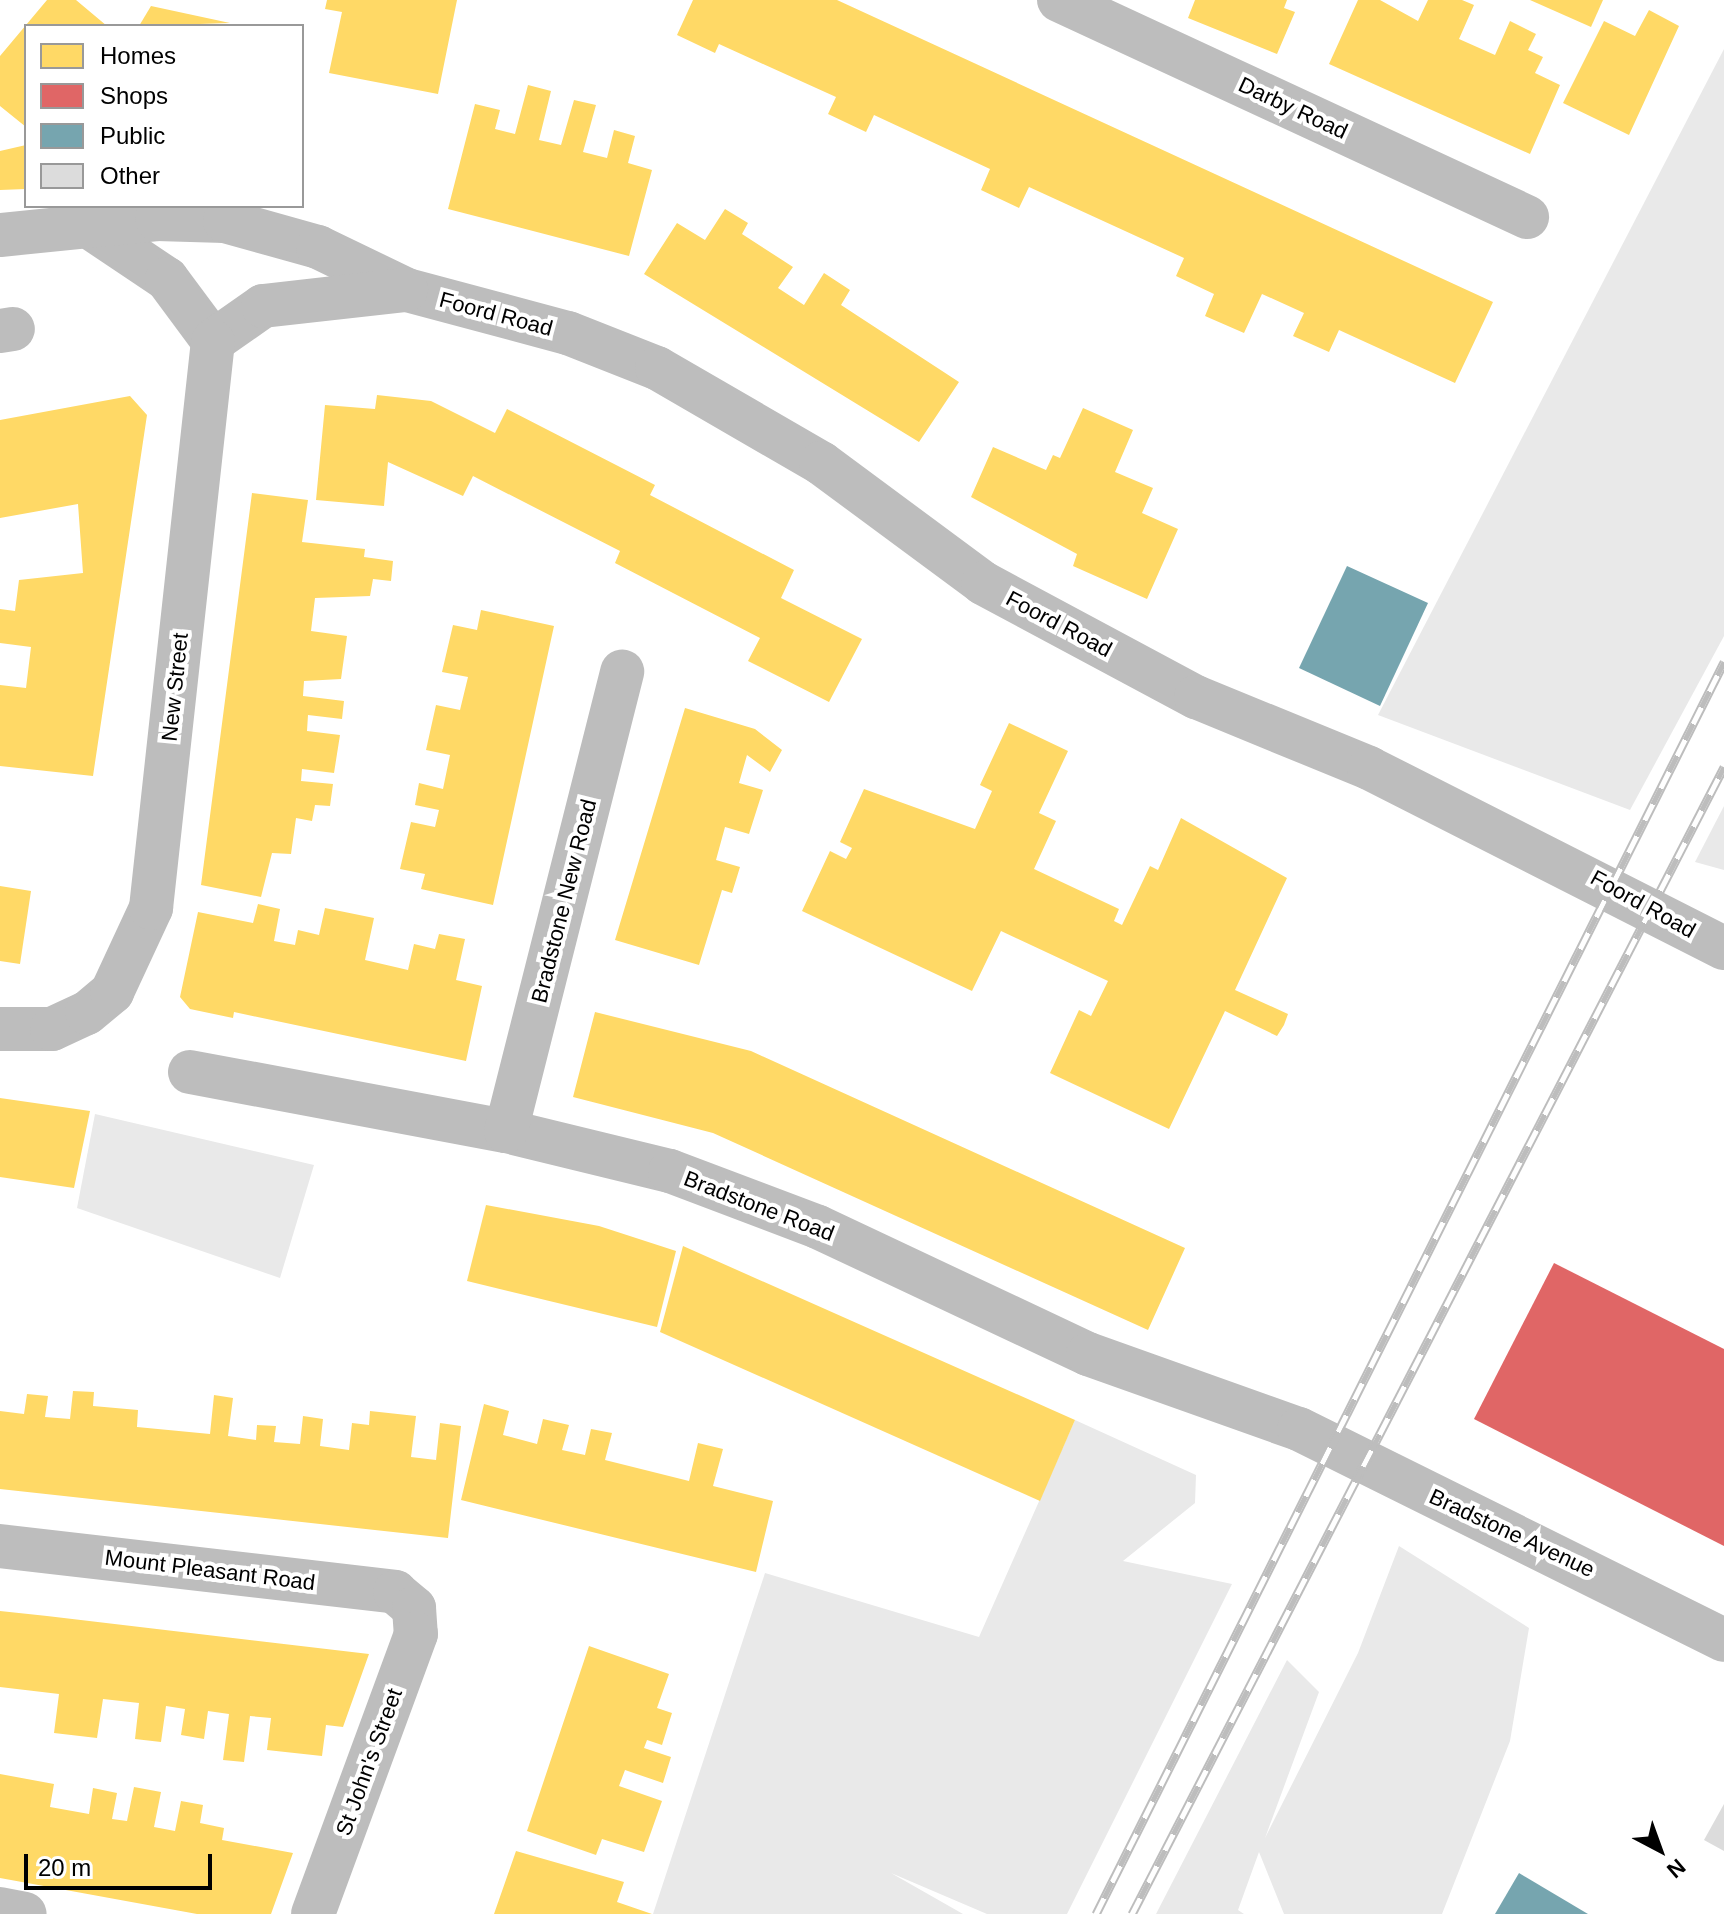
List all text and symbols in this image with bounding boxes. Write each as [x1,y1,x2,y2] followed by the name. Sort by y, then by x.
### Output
[24,24,304,208] legend
[100,42,176,69] text: Homes
[1234,71,1352,145] street label: Darby Road
[100,82,168,109] text: Shops
[100,122,165,149] text: Public
[100,162,160,189] text: Other
[436,286,556,342] street label: Foord Road
[1002,585,1116,663] street label: Foord Road
[156,632,194,742] street label: New Street
[526,796,602,1006] street label: Bradstone New Road
[1586,864,1700,944] street label: Foord Road
[680,1165,838,1247] street label: Bradstone Road
[1425,1483,1599,1583] street label: Bradstone Avenue
[103,1544,317,1596] street label: Mount Pleasant Road
[330,1685,408,1839] street label: St John's Street
[1620,1810,1700,1890] north arrow
[28,1838,216,1888] scale bar
[38,1854,91,1881] text: 20 m
[1662,1854,1690,1883] text: N

